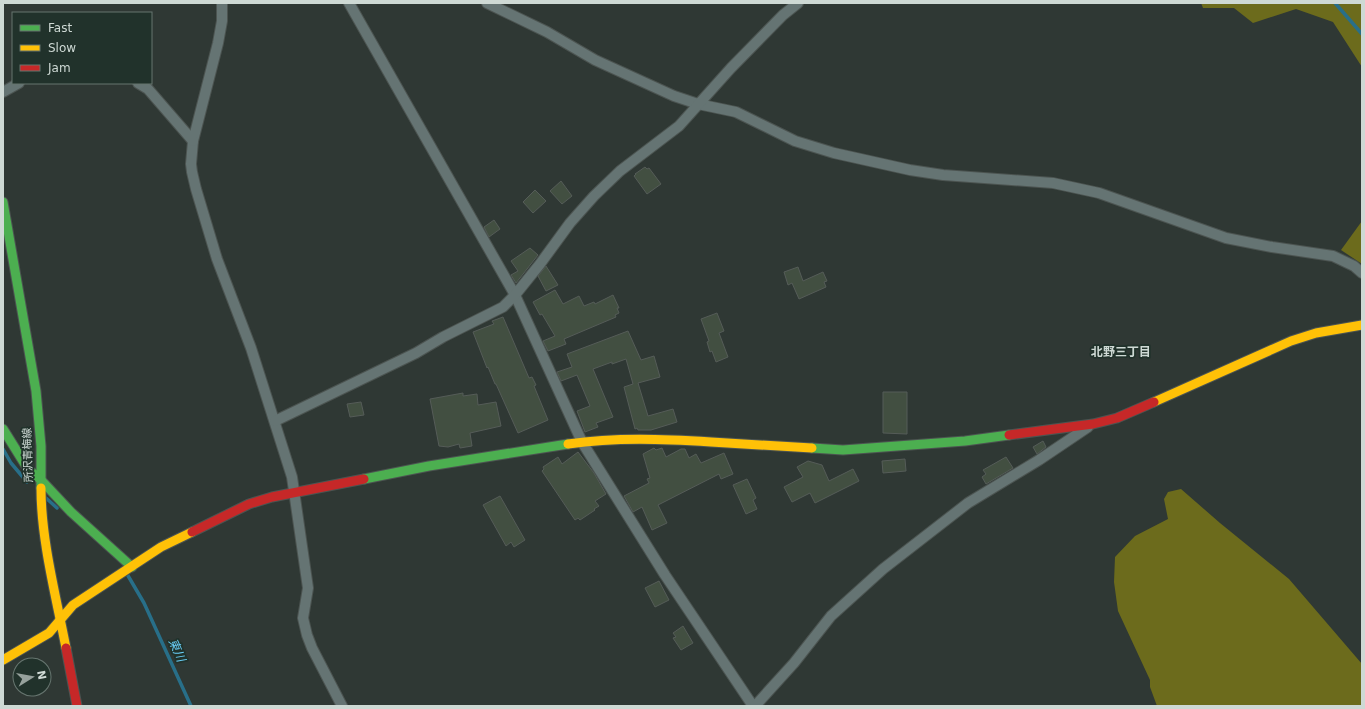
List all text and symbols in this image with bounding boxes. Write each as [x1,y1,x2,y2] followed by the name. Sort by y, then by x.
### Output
[12,12,152,84] legend
[48,21,72,35] text: Fast
[48,41,76,55] text: Slow
[47,61,71,75] text: Jam
[1091,345,1151,359] district label: 北野三丁目
[21,427,35,483] street label: 所沢青梅線
[166,636,189,666] water label: 東川
[12,657,52,697] north arrow
[34,669,49,681] text: N

